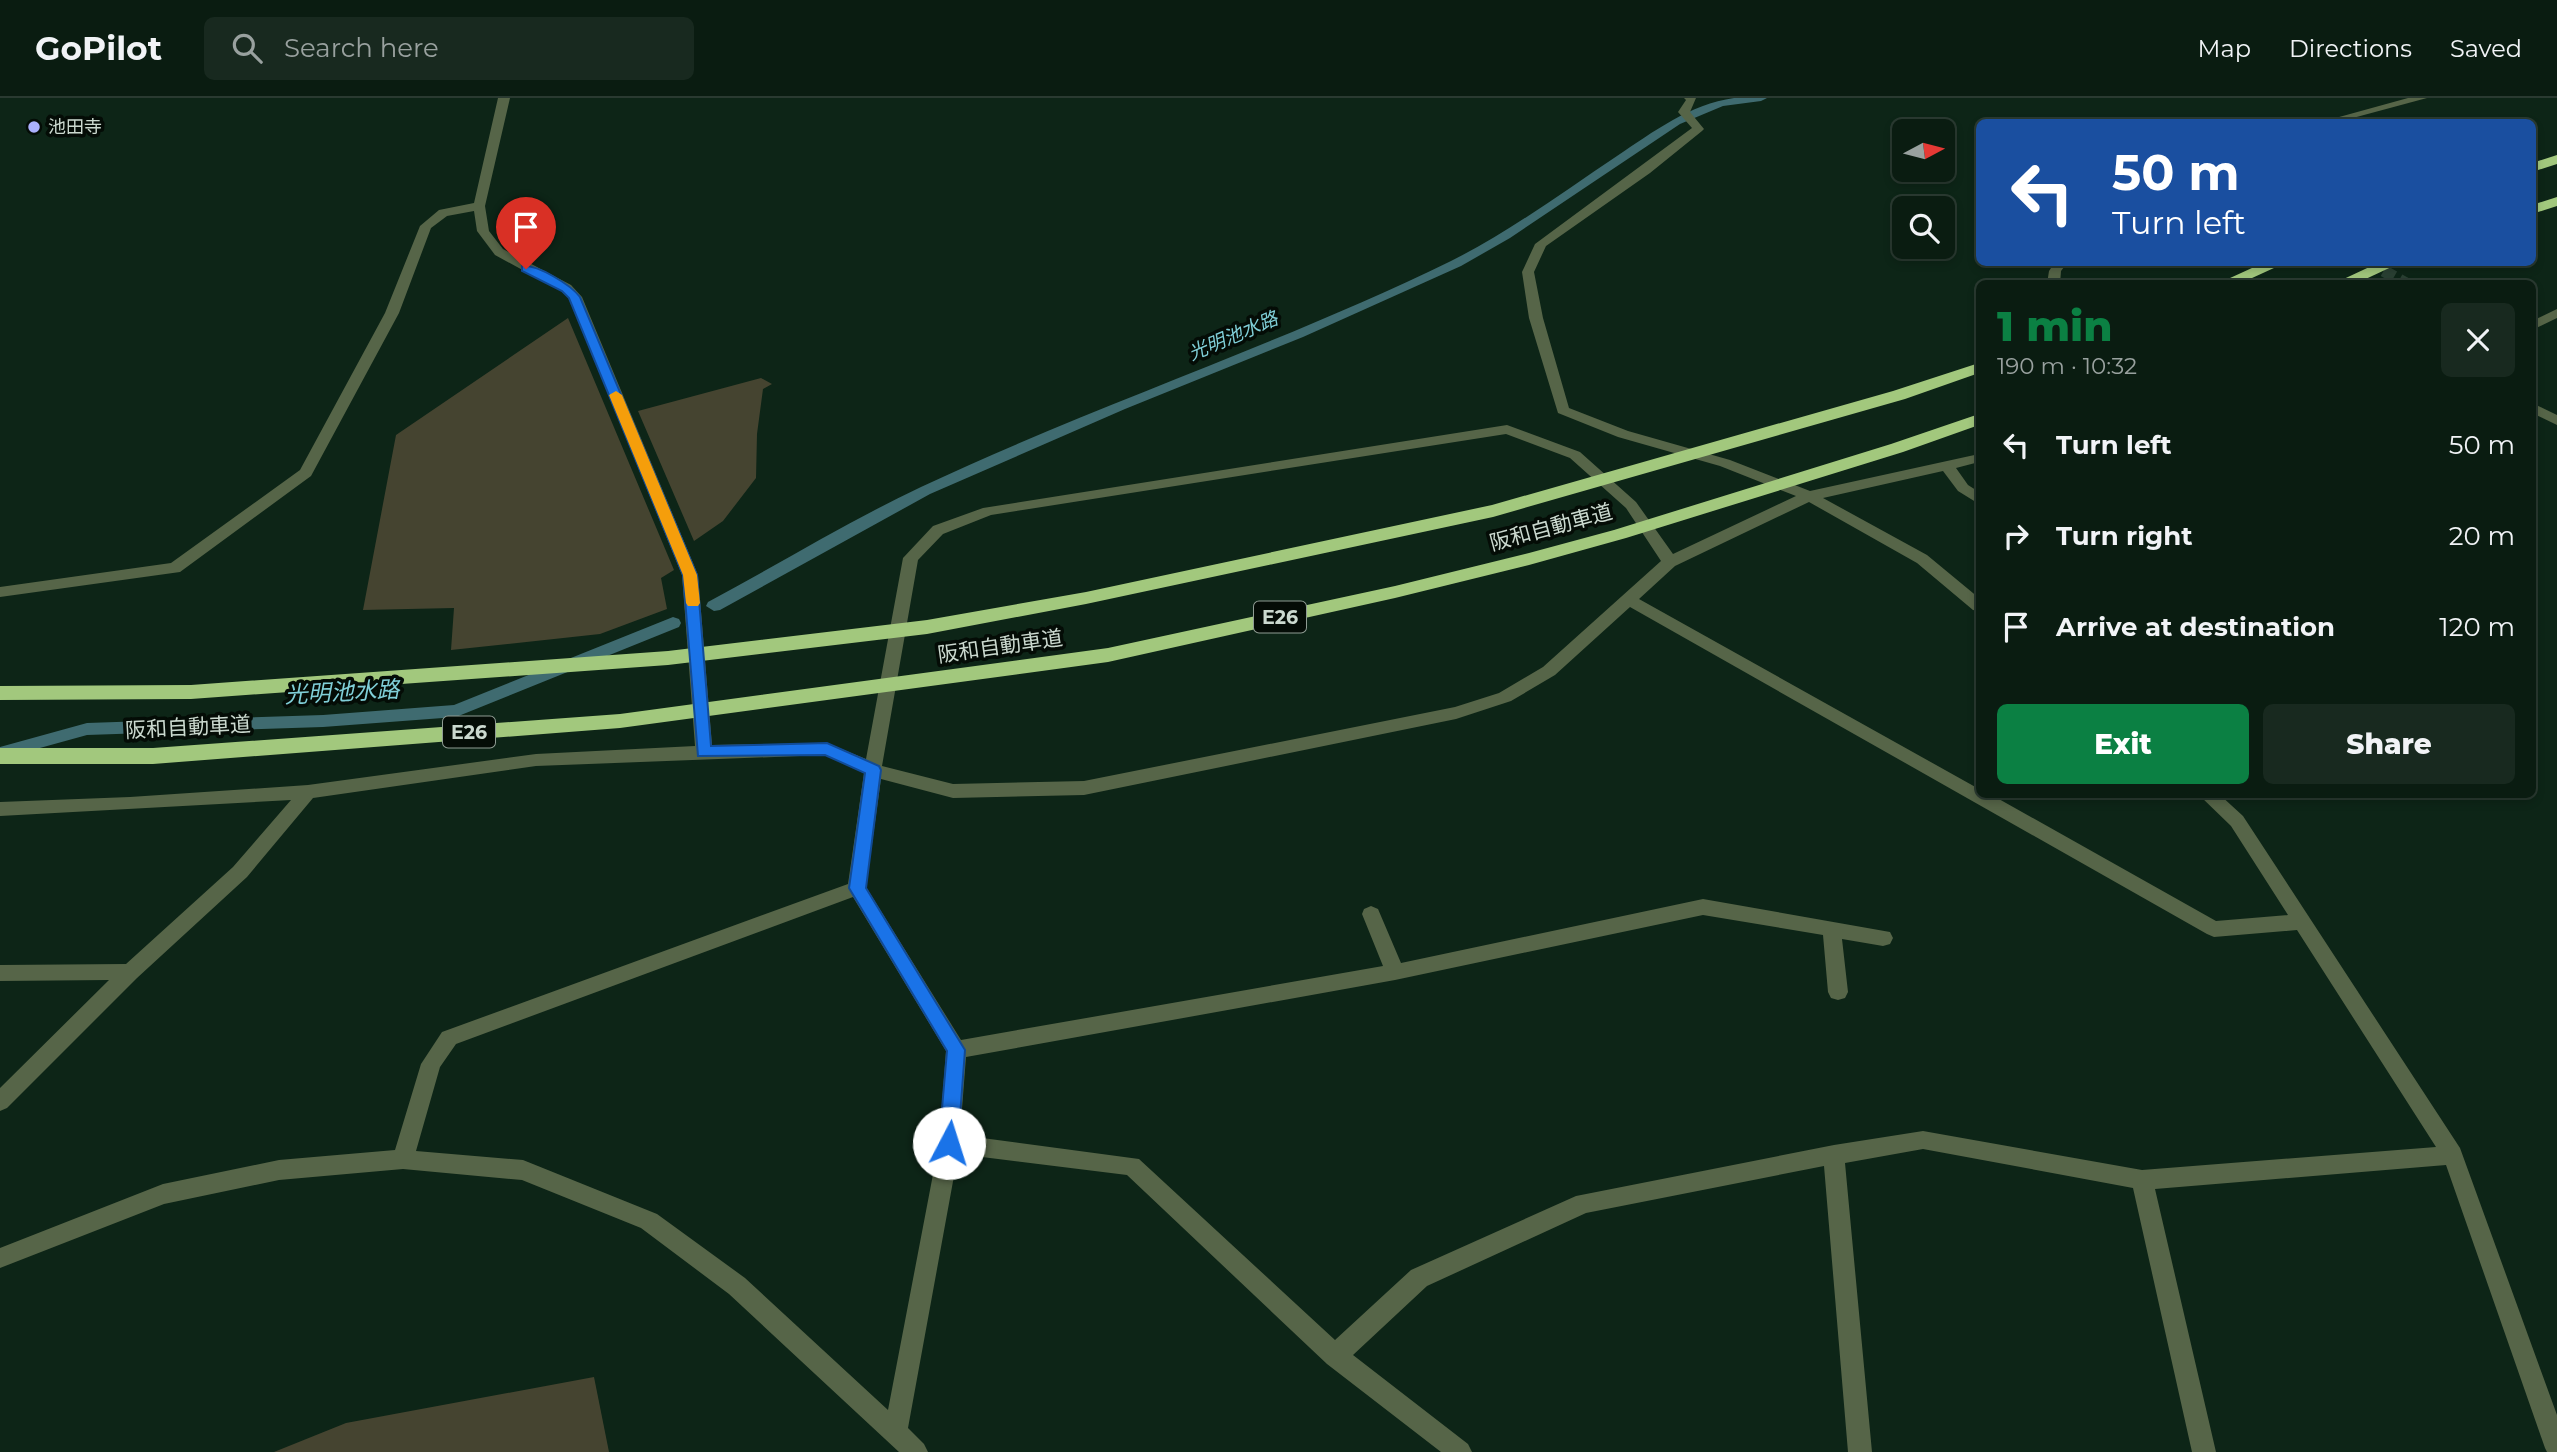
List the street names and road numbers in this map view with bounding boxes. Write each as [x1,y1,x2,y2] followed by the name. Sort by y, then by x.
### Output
[1487,499,1615,555] street label: 阪和自動車道
[1254,602,1306,632] road number: E26
[936,625,1064,667] street label: 阪和自動車道
[124,711,252,743] street label: 阪和自動車道
[443,716,495,748] road number: E26

